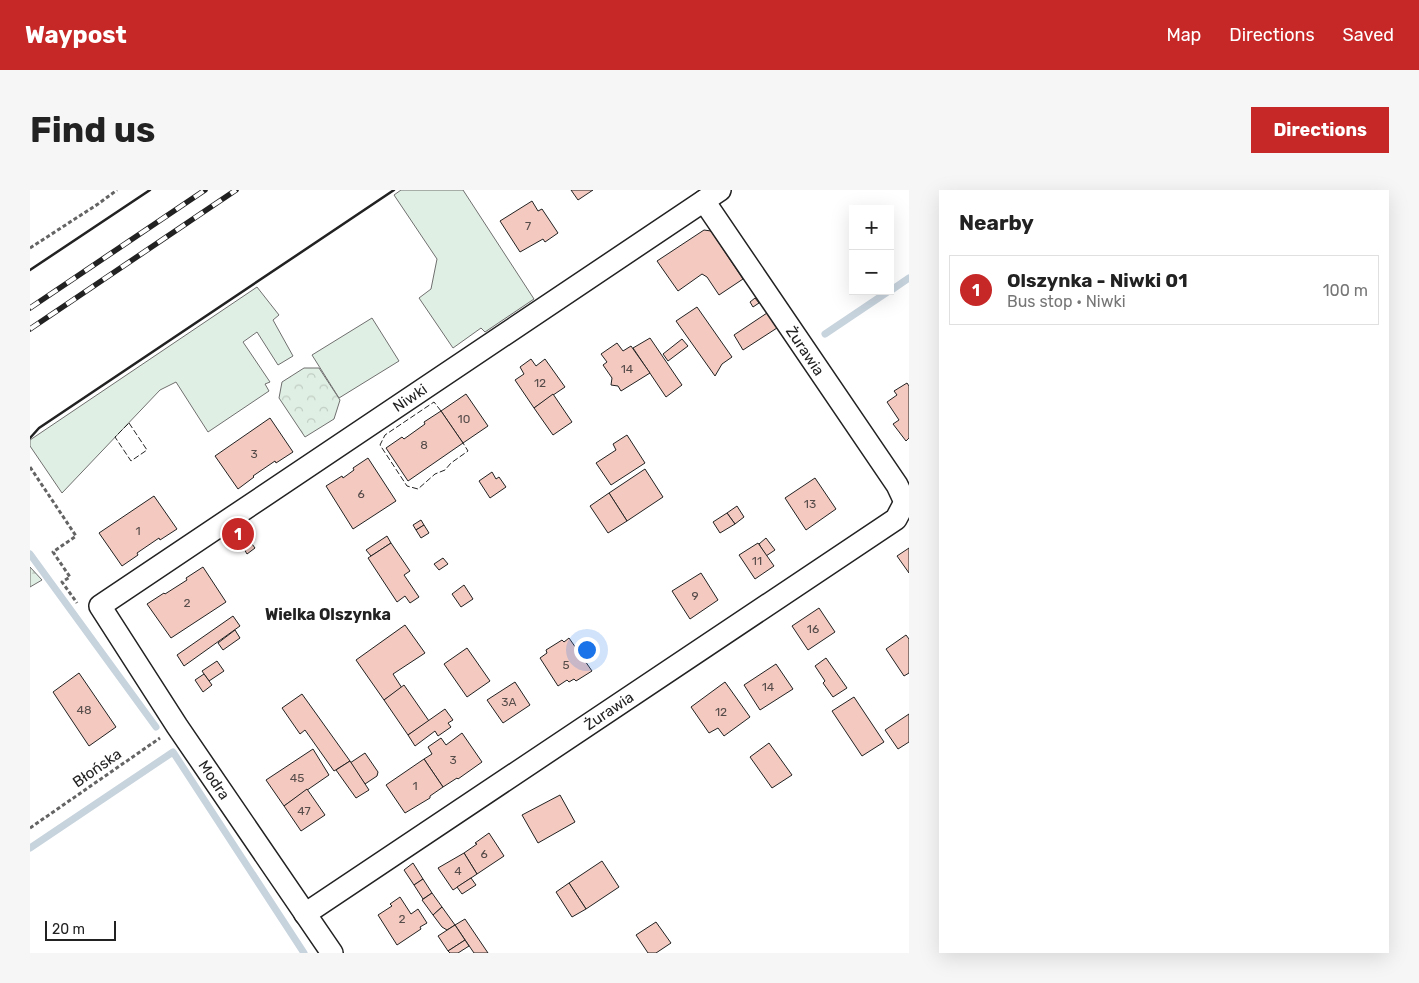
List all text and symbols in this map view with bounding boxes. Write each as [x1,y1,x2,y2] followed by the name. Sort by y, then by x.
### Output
[25,21,127,49] text: Waypost
[1166,24,1201,46] text: Map
[1229,24,1315,46] text: Directions
[1343,24,1394,46] text: Saved
[1251,107,1389,153] button: Directions
[30,109,155,151] text: Find us
[849,205,894,295] map controls
[849,205,894,250] button: +
[959,210,1034,235] text: Nearby
[525,219,531,233] house number: 7
[849,250,894,295] button: −
[1007,269,1188,292] text: Olszynka - Niwki 01
[972,281,980,300] text: 1
[1323,281,1368,300] text: 100 m
[1007,292,1126,311] text: Bus stop · Niwki
[782,323,828,379] street label: Żurawia
[621,362,634,376] house number: 14
[534,376,546,390] house number: 12
[389,380,431,416] street label: Niwki
[458,412,470,426] house number: 10
[420,438,428,452] house number: 8
[250,447,258,461] house number: 3
[357,487,365,501] house number: 6
[804,497,816,511] house number: 13
[222,515,254,553] pin: 1
[135,524,141,538] house number: 1
[752,554,762,568] house number: 11
[691,589,699,603] house number: 9
[183,596,191,610] house number: 2
[265,605,391,624] district label: Wielka Olszynka
[807,622,819,636] house number: 16
[574,637,600,663] your location
[562,658,570,672] house number: 5
[762,680,775,694] house number: 14
[581,688,637,734] street label: Żurawia
[501,695,517,709] house number: 3A
[76,703,92,717] house number: 48
[715,705,727,719] house number: 12
[69,745,125,791] street label: Błońska
[449,753,457,767] house number: 3
[194,757,234,803] street label: Modra
[290,771,304,785] house number: 45
[412,779,418,793] house number: 1
[297,804,311,818] house number: 47
[480,847,488,861] house number: 6
[454,864,462,878] house number: 4
[398,912,406,926] house number: 2
[45,918,116,941] scale bar
[52,921,85,938] text: 20 m

